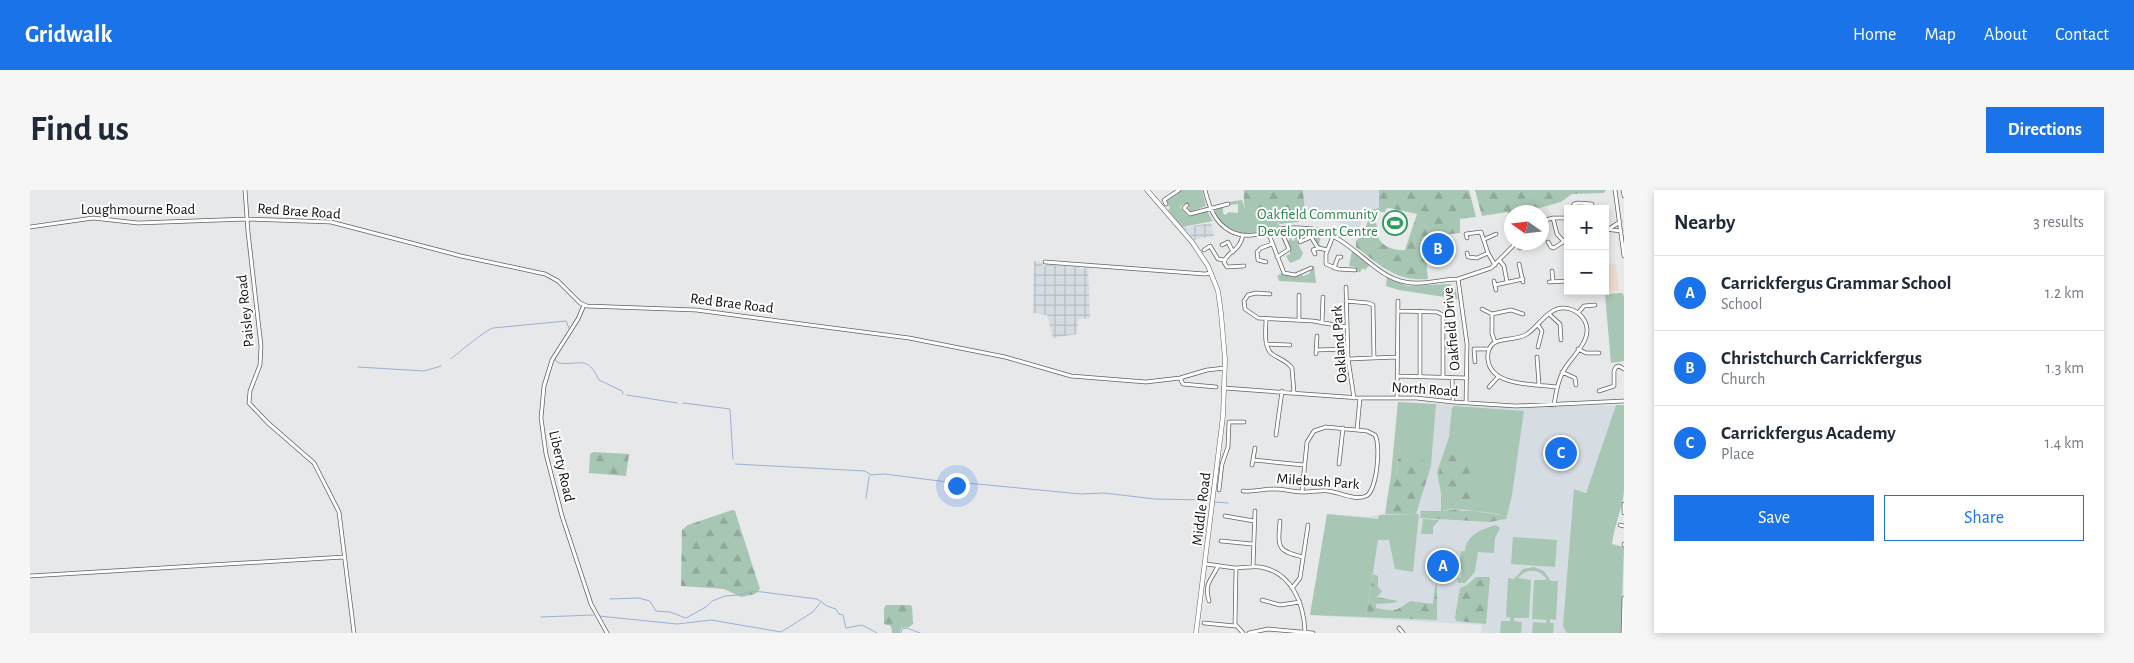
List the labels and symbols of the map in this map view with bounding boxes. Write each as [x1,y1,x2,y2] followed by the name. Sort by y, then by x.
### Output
[257,201,341,222] street label: Red Brae Road
[81,202,196,217] street label: Loughmourne Road
[1504,205,1549,250] north arrow
[1257,207,1379,239] place label: Oakfield Community Development Centre
[1382,210,1408,236] sports icon: Oakfield Community Development Centre
[1422,230,1454,268] pin: B
[234,274,257,348] street label: Paisley Road
[1440,287,1463,371] street label: Oakfield Drive
[689,291,775,316] street label: Red Brae Road
[1329,305,1350,383] street label: Oakland Park
[1391,380,1459,399] street label: North Road
[546,429,577,504] street label: Liberty Road
[1545,434,1577,472] pin: C
[1190,471,1213,547] street label: Middle Road
[1276,471,1360,492] street label: Milebush Park
[944,473,970,499] your location
[1427,547,1459,585] pin: A

